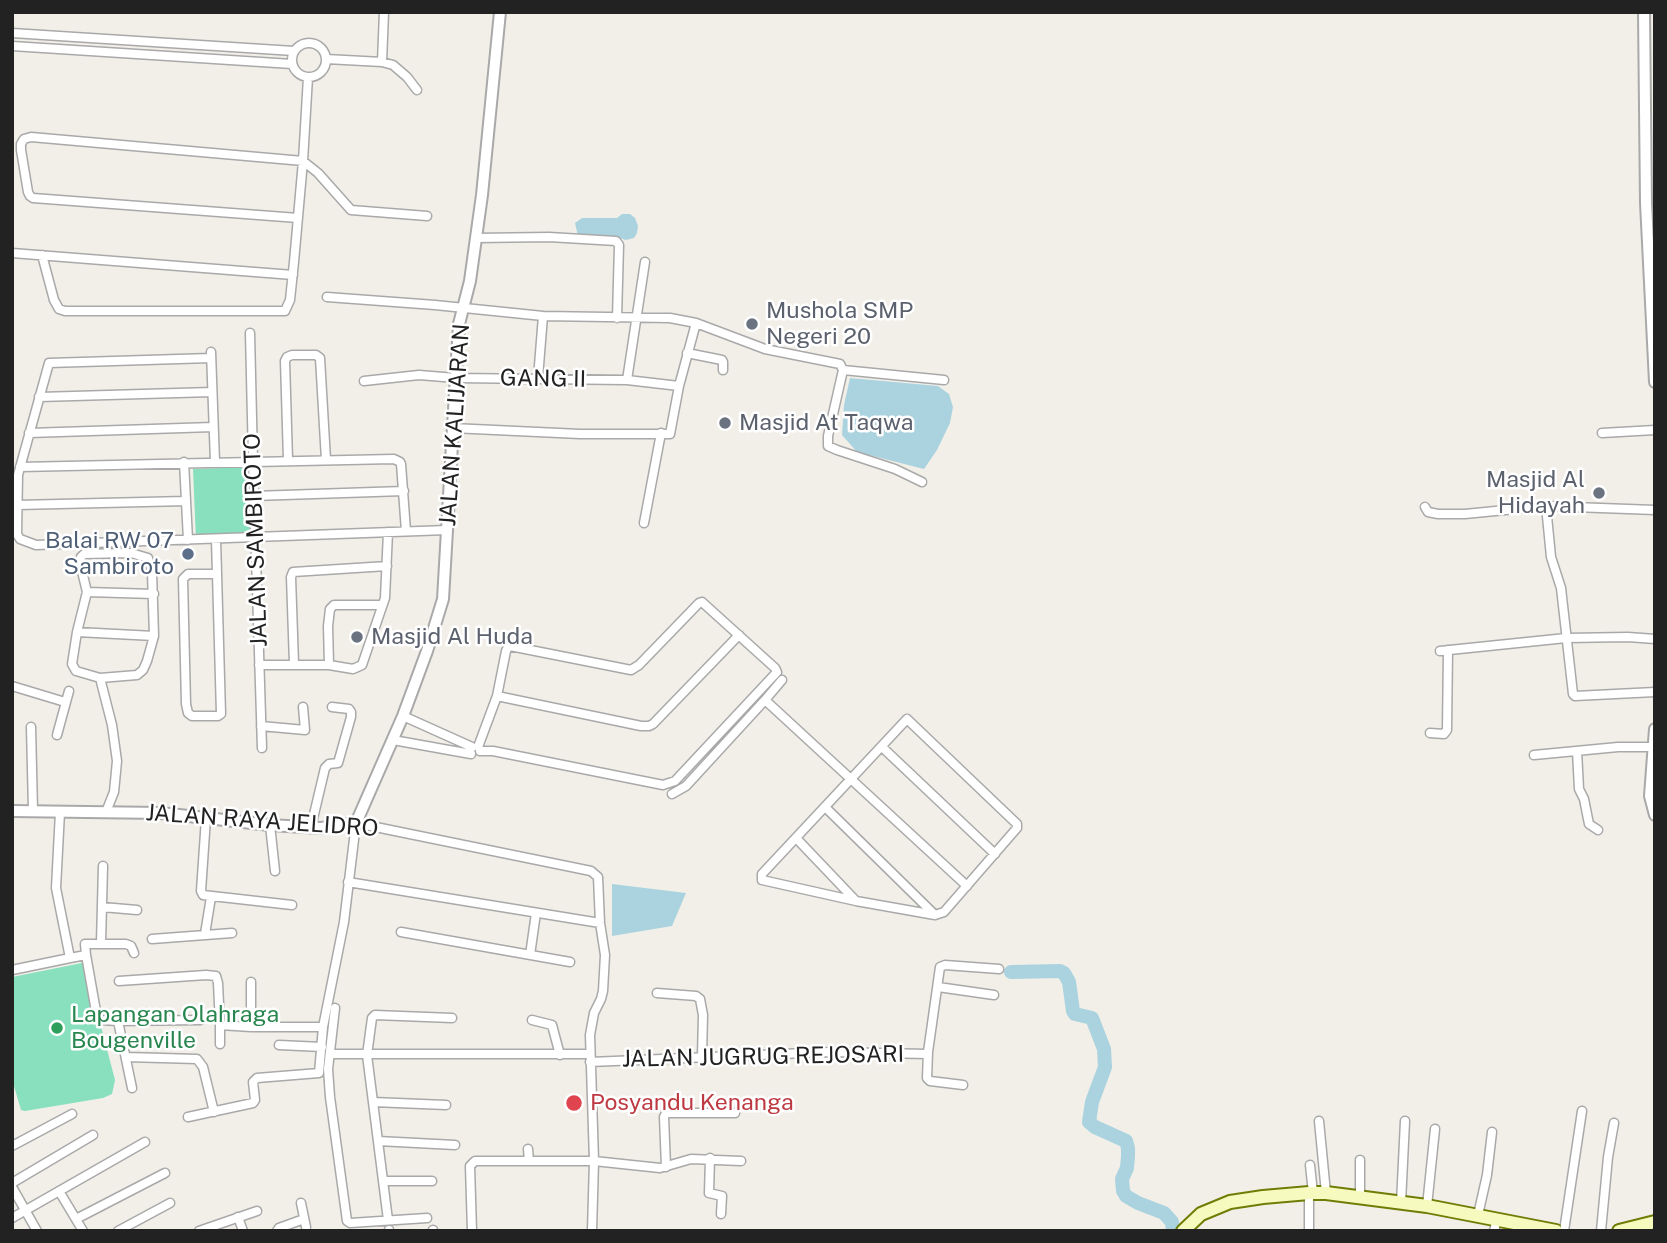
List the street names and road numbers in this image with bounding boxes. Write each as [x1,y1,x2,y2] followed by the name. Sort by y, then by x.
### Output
[434,323,476,527] street label: JALAN KALIJARAN
[500,364,586,394] street label: GANG II
[238,433,274,647] street label: JALAN SAMBIROTO
[145,799,379,843] street label: JALAN RAYA JELIDRO
[622,1041,904,1073] street label: JALAN JUGRUG REJOSARI

